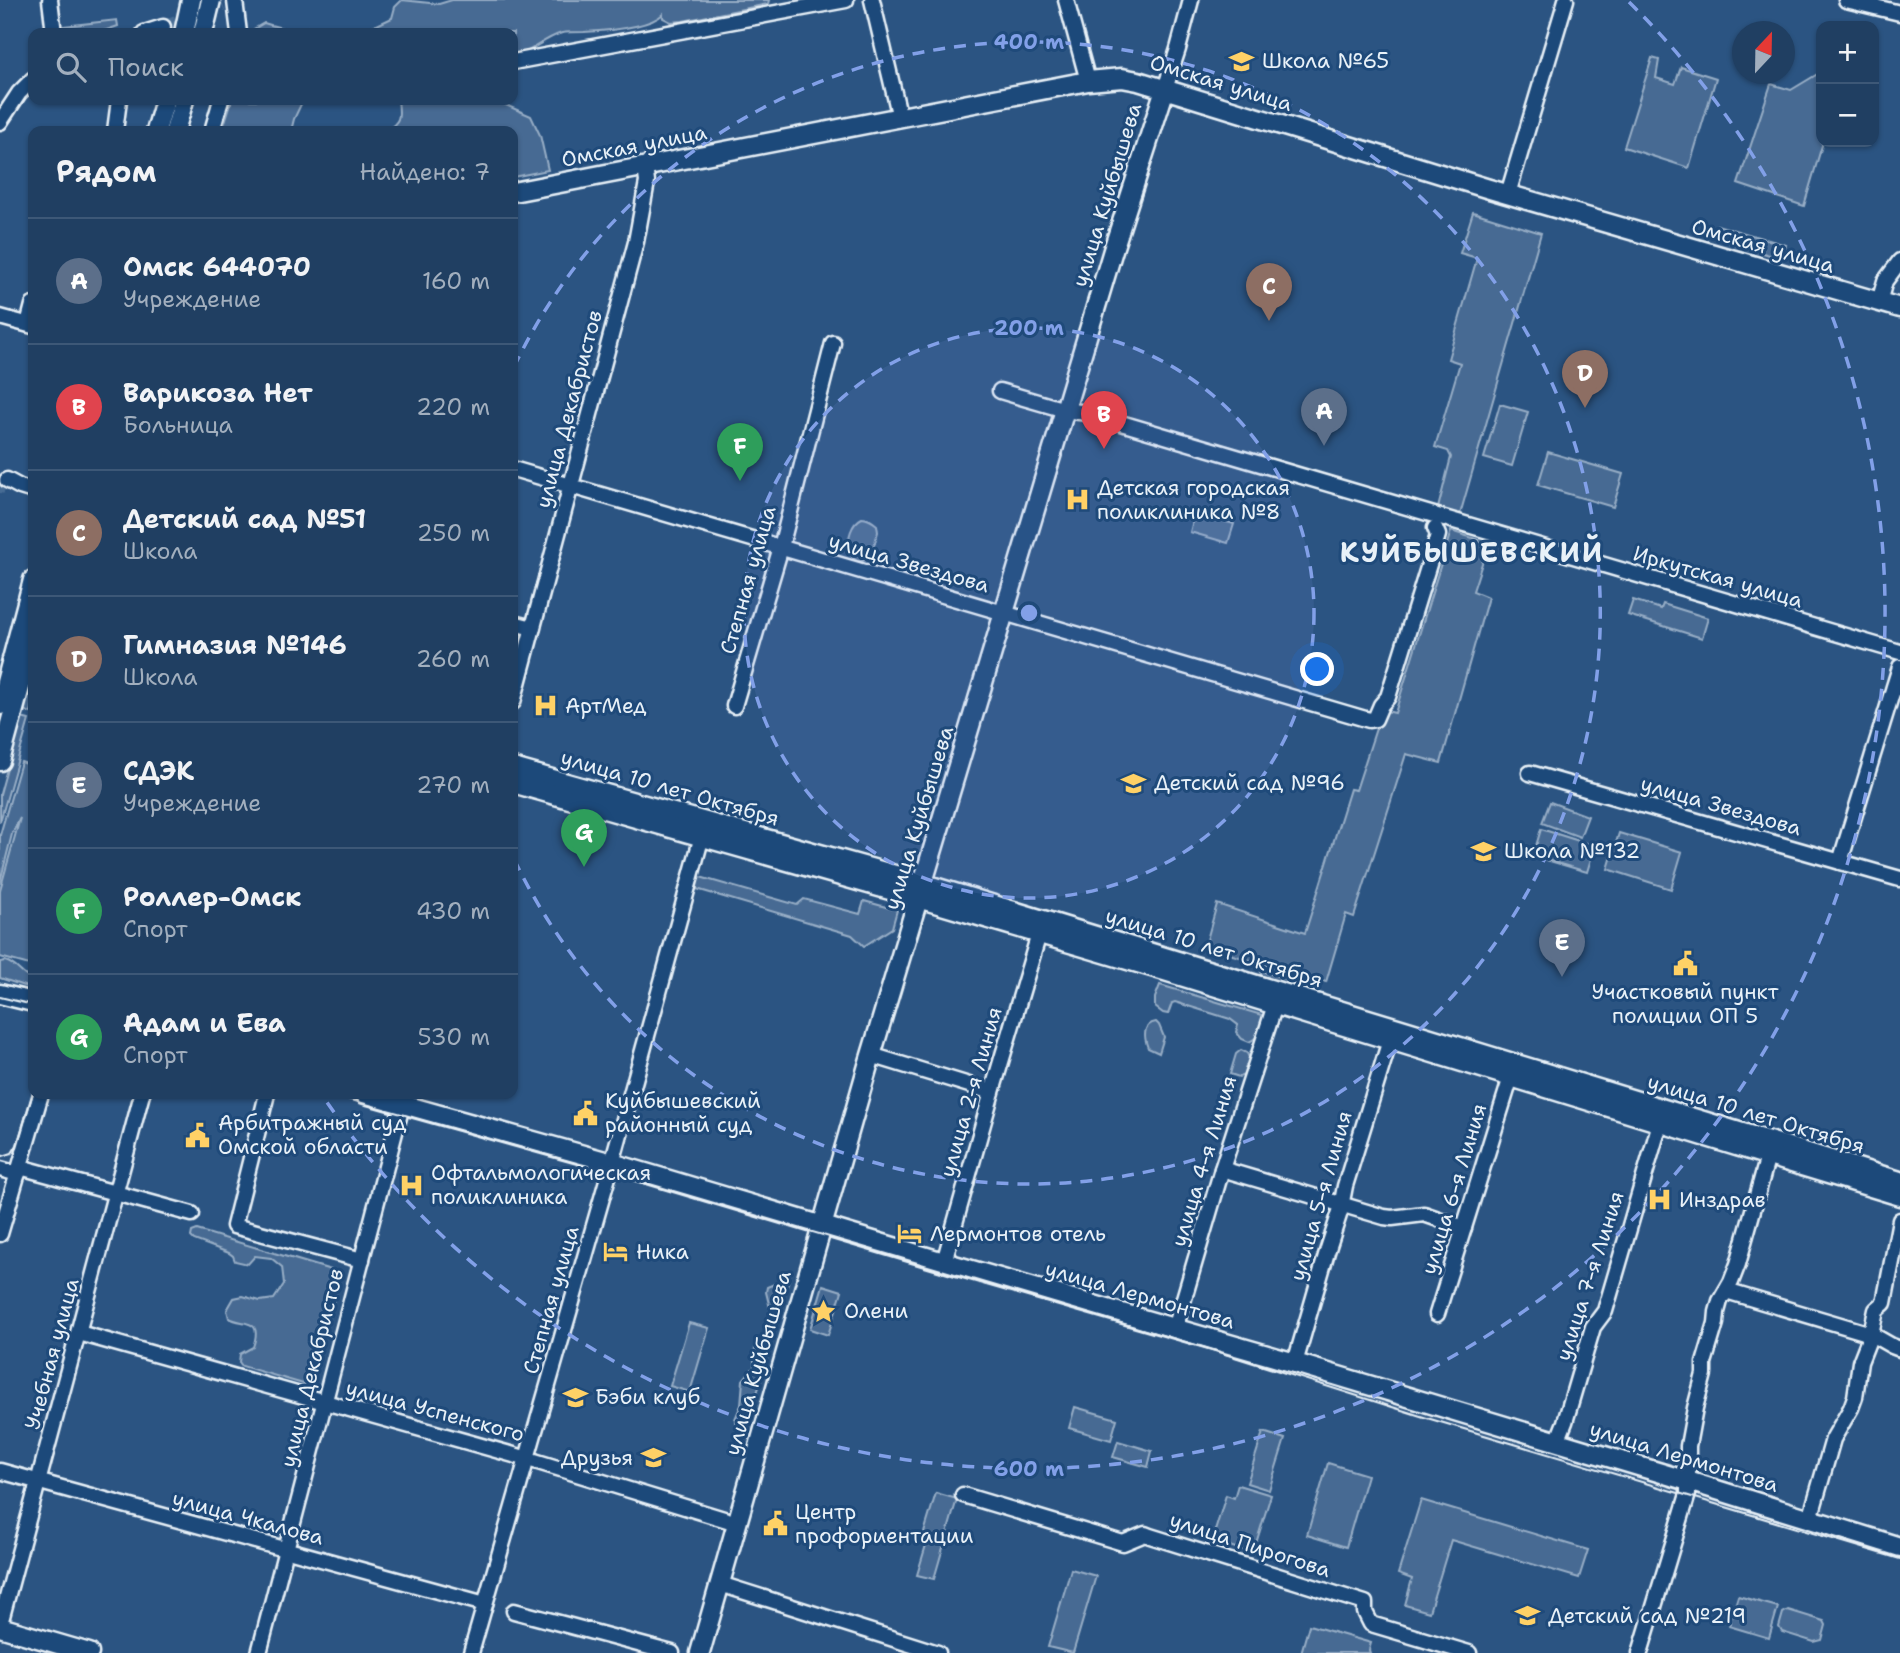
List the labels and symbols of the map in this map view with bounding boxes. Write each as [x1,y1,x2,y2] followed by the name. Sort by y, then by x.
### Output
[1732,21,1795,84] north arrow
[994,28,1064,56] text: 400 m
[1228,47,1256,75] school or university icon: Школа №65
[1262,47,1389,75] place label: Школа №65
[1146,48,1296,118] street label: Омская улица
[1066,100,1148,290] street label: улица Куйбышева
[559,118,709,174] street label: Омская улица
[1688,212,1838,280] street label: Омская улица
[1246,263,1292,321] pin: C
[529,307,609,511] street label: улица Декабристов
[994,314,1064,342] text: 200 m
[1562,350,1608,408] pin: D
[1301,388,1347,446] pin: A
[1081,391,1127,449] pin: B
[717,423,763,481] pin: F
[1097,474,1290,526] place label: Детская городская поликлиника №8
[1063,486,1091,514] hospital icon: Детская городская поликлиника №8
[713,503,783,657] street label: Степная улица
[825,527,993,599] street label: улица Звездова
[1340,533,1604,571] district label: КУЙБЫШЕВСКИЙ
[1630,539,1806,615] street label: Иркутская улица
[1017,601,1041,625] centre of rings
[1300,652,1334,686] your location
[531,692,559,720] hospital icon: АртМед
[565,692,647,720] place label: АртМед
[878,723,960,913] street label: улица Куйбышева
[558,743,782,833] street label: улица 10 лет Октября
[1120,769,1148,797] school or university icon: Детский сад №96
[1154,769,1345,797] place label: Детский сад №96
[1637,770,1805,842] street label: улица Звездова
[561,809,607,867] pin: G
[1470,837,1498,865] school or university icon: Школа №132
[1504,837,1640,865] place label: Школа №132
[1102,902,1326,994] street label: улица 10 лет Октября
[1539,919,1585,977] pin: E
[1671,949,1699,977] public building icon: Участковый пункт полиции ОП 5
[1592,978,1779,1030] place label: Участковый пункт полиции ОП 5
[933,1004,1009,1180] street label: улица 2-я Линия
[1644,1068,1868,1160] street label: улица 10 лет Октября
[1165,1072,1243,1250] street label: улица 4-я Линия
[605,1087,761,1139] place label: Куйбышевский районный суд
[571,1099,599,1127] public building icon: Куйбышевский районный суд
[1415,1100,1493,1278] street label: улица 6-я Линия
[1283,1108,1359,1284] street label: улица 5-я Линия
[218,1109,406,1161] place label: Арбитражный суд Омской области
[184,1121,212,1149] public building icon: Арбитражный суд Омской области
[431,1159,651,1211] place label: Офтальмологическая поликлиника
[397,1171,425,1199] hospital icon: Офтальмологическая поликлиника
[1645,1186,1673,1214] hospital icon: Инздрав
[1679,1186,1766,1214] place label: Инздрав
[1549,1188,1631,1364] street label: улица 7-я Линия
[896,1220,924,1248] hotel icon: Лермонтов отель
[930,1220,1106,1248] place label: Лермонтов отель
[516,1223,586,1377] street label: Степная улица
[602,1238,630,1266] hotel icon: Ника
[636,1238,689,1266] place label: Ника
[1042,1255,1238,1335] street label: улица Лермонтова
[274,1266,350,1470] street label: улица Декабристов
[718,1267,798,1459] street label: улица Куйбышева
[18,1275,86,1433] street label: Учебная улица
[810,1297,838,1325] place icon: Олени
[844,1297,908,1325] place label: Олени
[343,1374,527,1448] street label: улица Успенского
[561,1383,589,1411] school or university icon: Бэби клуб
[595,1383,700,1411] place label: Бэби клуб
[1586,1415,1782,1499] street label: улица Лермонтова
[561,1444,633,1472] place label: Друзья
[639,1444,667,1472] school or university icon: Друзья
[994,1455,1064,1483] text: 600 m
[169,1484,327,1552] street label: улица Чкалова
[795,1498,974,1550] place label: Центр профориентации
[1166,1506,1334,1584] street label: улица Пирогова
[761,1510,789,1538] public building icon: Центр профориентации
[1514,1602,1542,1630] school or university icon: Детский сад №219
[1548,1602,1746,1630] place label: Детский сад №219

